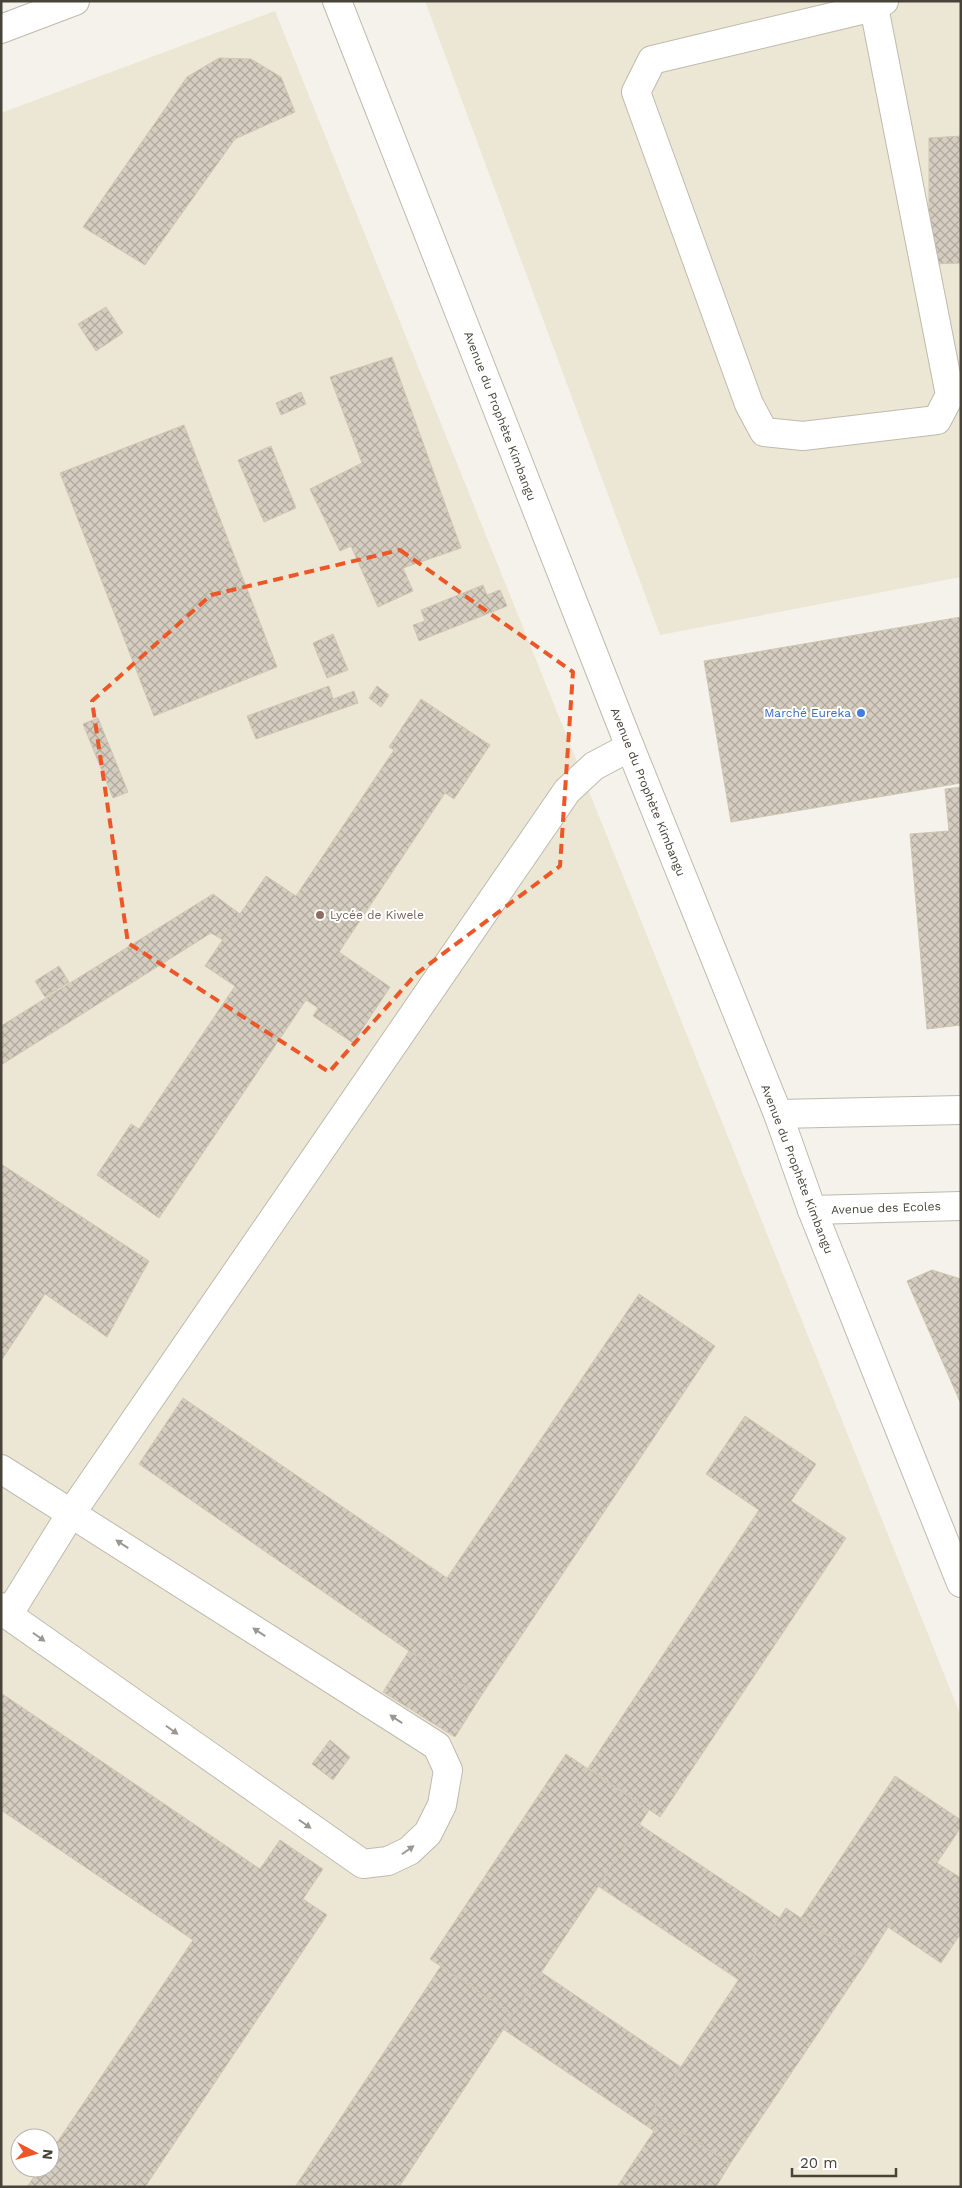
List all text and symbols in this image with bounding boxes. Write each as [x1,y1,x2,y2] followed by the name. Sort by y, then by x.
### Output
[461,329,539,503] street label: Avenue du Prophète Kimbangu
[608,706,688,878] street label: Avenue du Prophète Kimbangu
[764,706,851,720] place label: Marché Eureka
[855,707,867,719] marker: Marché Eureka
[330,908,424,922] place label: Lycée de Kiwele
[314,909,326,921] marker: Lycée de Kiwele
[758,1082,836,1256] street label: Avenue du Prophète Kimbangu
[831,1199,941,1217] street label: Avenue des Ecoles
[116,1539,129,1549] one-way arrow
[252,1627,266,1637] one-way arrow
[33,1632,46,1642] one-way arrow
[389,1715,403,1724] one-way arrow
[165,1725,179,1735] one-way arrow
[298,1819,312,1829] one-way arrow
[401,1845,415,1855] one-way arrow
[10,2128,60,2178] north arrow
[792,2146,896,2178] scale bar
[39,2148,56,2160] text: N
[800,2154,838,2172] text: 20 m

